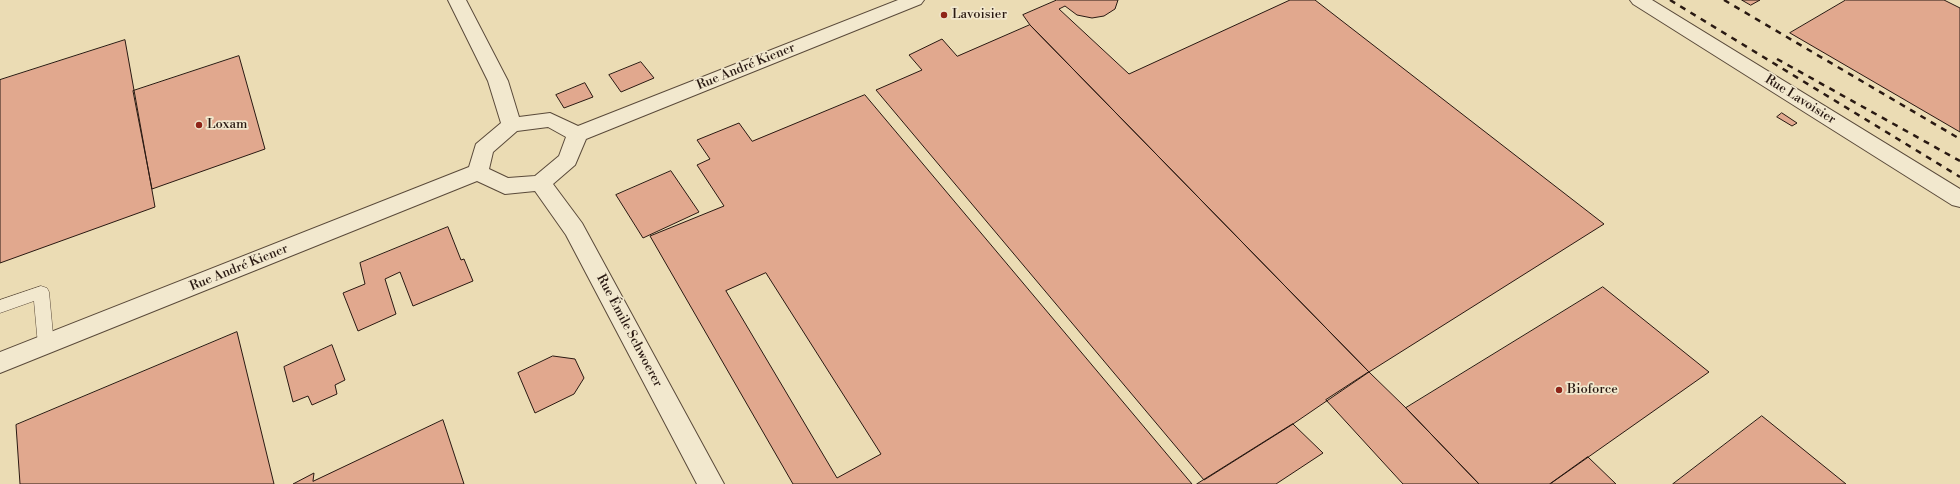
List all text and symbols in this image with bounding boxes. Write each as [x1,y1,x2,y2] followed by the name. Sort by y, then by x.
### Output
[952,7,1007,23] place label: Lavoisier
[939,10,949,20] marker: Lavoisier
[695,40,797,94] street label: Rue André Kiener
[1762,72,1838,128] street label: Rue Lavoisier
[207,117,247,133] place label: Loxam
[194,120,204,130] marker: Loxam
[188,241,290,295] street label: Rue André Kiener
[593,272,665,390] street label: Rue Émile Schwoerer
[1567,382,1618,398] place label: Bioforce
[1554,385,1564,395] marker: Bioforce

